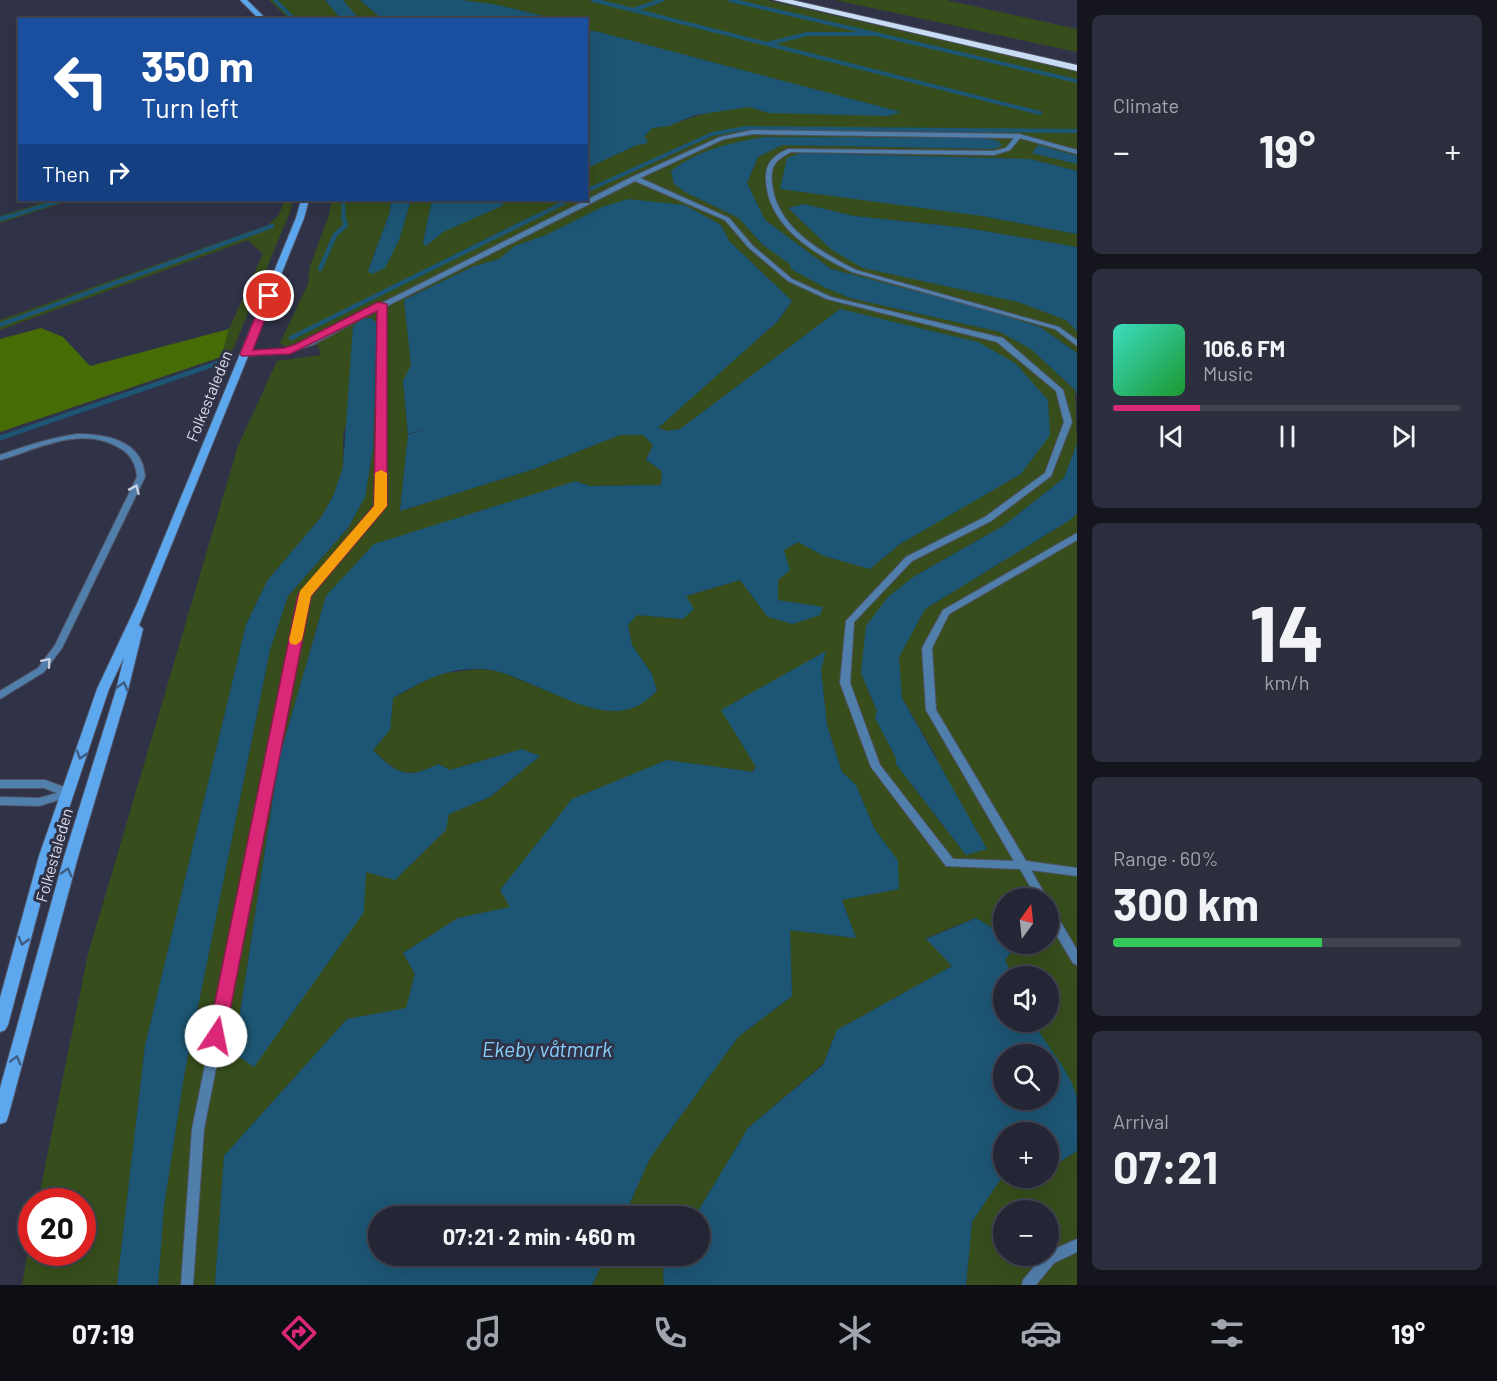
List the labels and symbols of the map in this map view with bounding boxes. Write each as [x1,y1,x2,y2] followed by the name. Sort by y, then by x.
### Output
[243,270,294,321] pin
[182,347,235,444] street label: Folkestaleden
[128,485,140,496] one-way arrow
[40,659,51,669] one-way arrow
[116,681,129,691] one-way arrow
[75,749,88,760] one-way arrow
[31,806,76,904] street label: Folkestaleden
[60,867,72,878] one-way arrow
[993,888,1059,954] north arrow
[18,935,30,946] one-way arrow
[184,1004,248,1068] position arrow
[482,1036,613,1061] water label: Ekeby våtmark
[8,1055,21,1065] one-way arrow
[18,1188,96,1266] speed limit sign: 20

